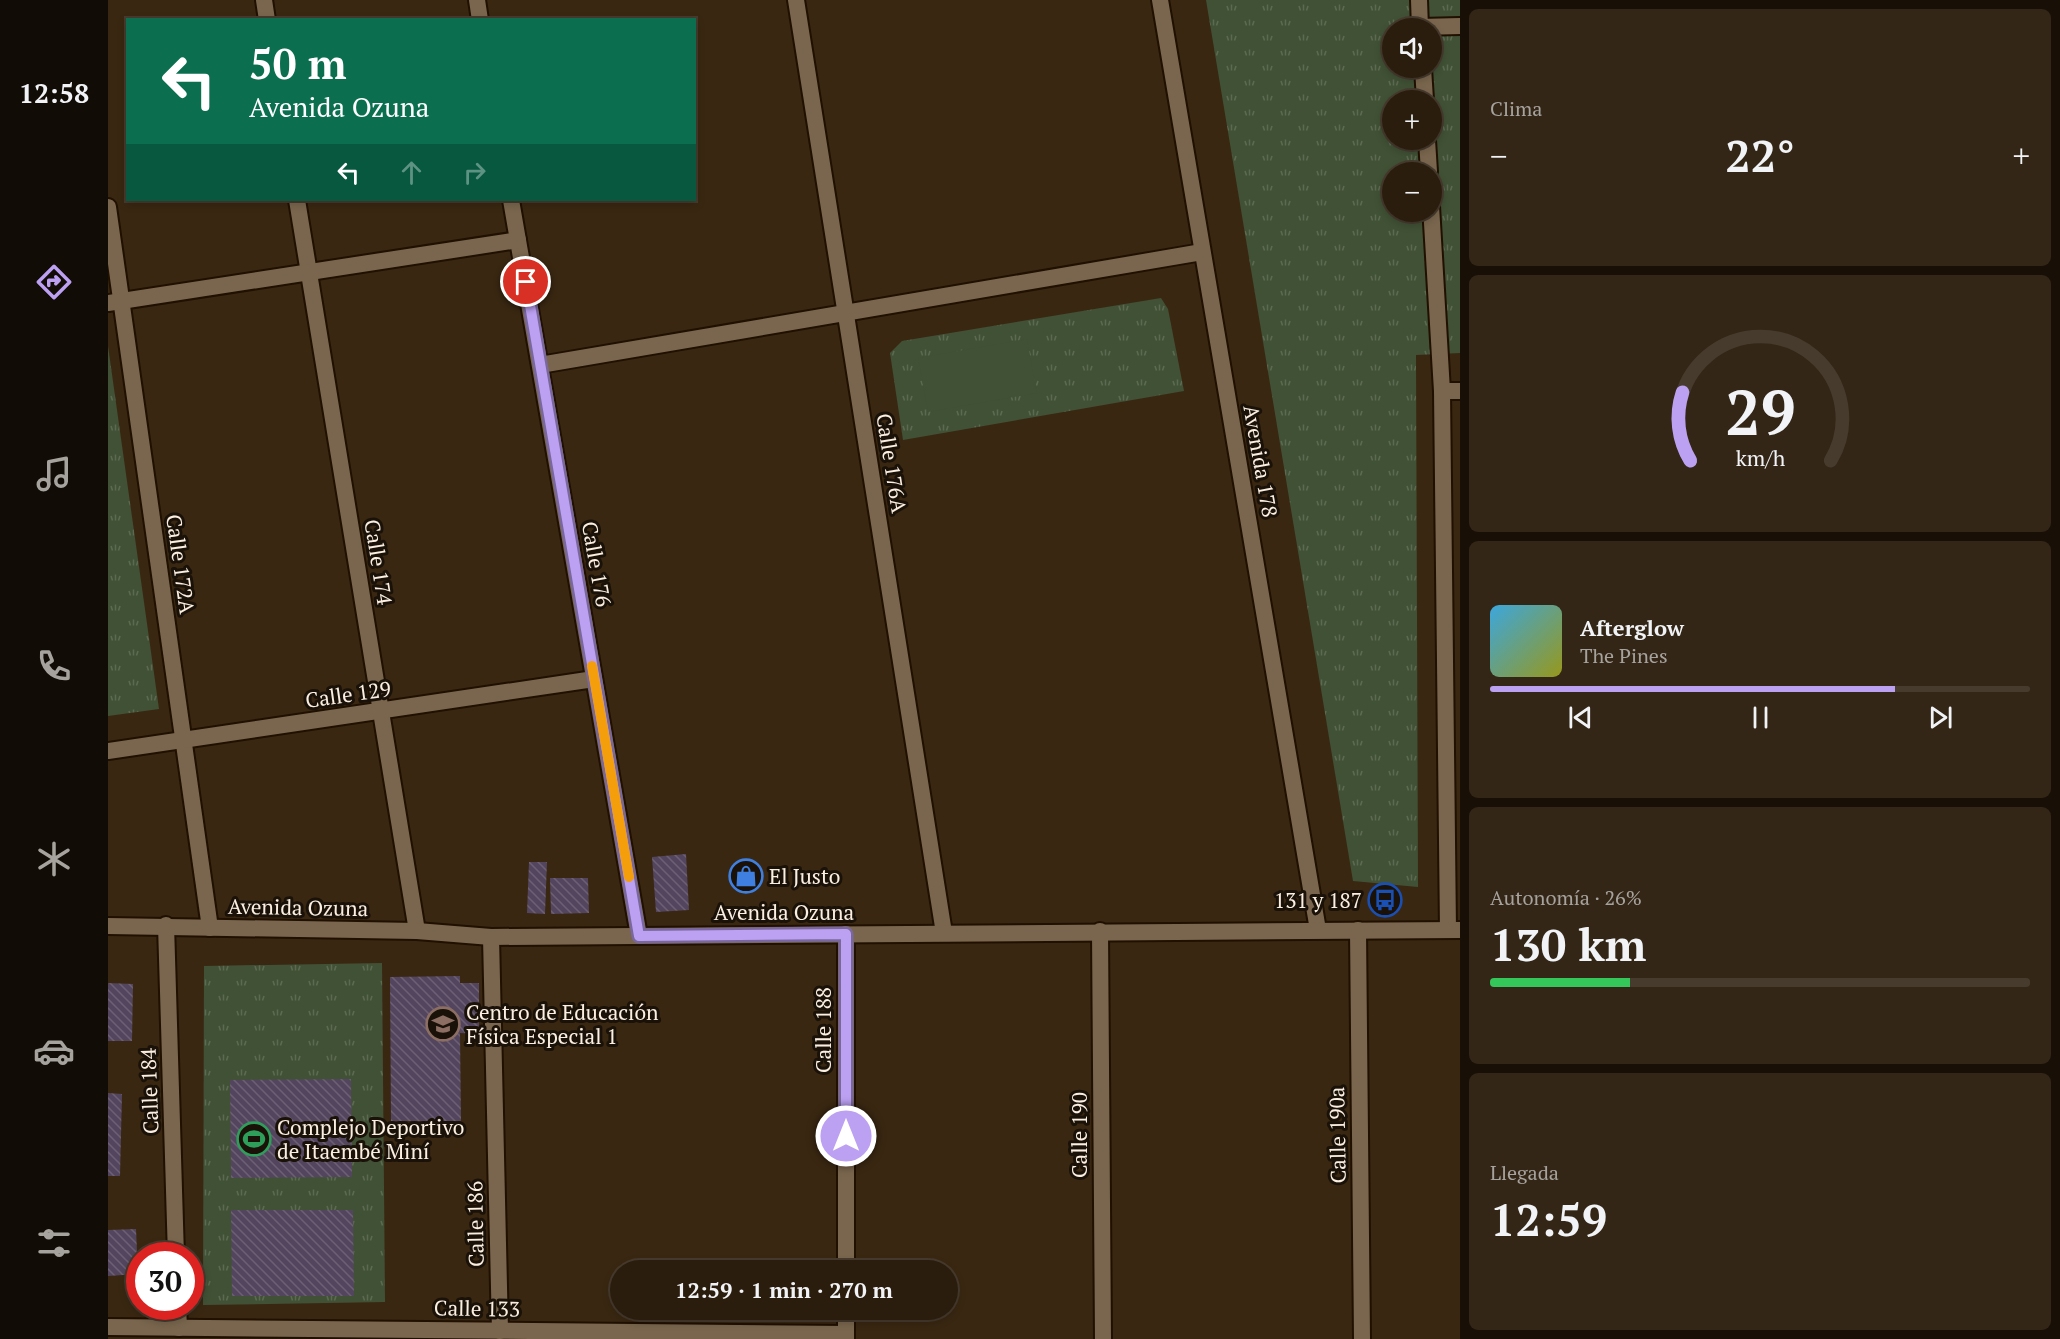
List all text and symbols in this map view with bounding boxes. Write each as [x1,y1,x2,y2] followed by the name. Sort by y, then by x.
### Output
[1382,18,1442,222] map controls
[1382,18,1442,78] button: sound
[249,35,347,91] text: 50 m
[150,42,228,120] icon: left
[19,75,89,111] text: 12:58
[249,89,429,125] text: Avenida Ozuna
[1382,90,1442,150] button: +
[1490,95,1542,122] text: Clima
[1725,125,1795,185] text: 22°
[1490,134,1508,177] text: −
[2012,134,2030,177] text: +
[332,156,365,189] icon: left
[395,156,428,189] icon: ahead
[458,156,491,189] icon: right
[1382,162,1442,222] button: −
[500,256,551,307] pin
[33,261,75,303] icon: directions
[509,265,542,298] icon: arrive
[1725,370,1795,453] text: 29
[1237,403,1285,519] street label: Avenida 178
[870,411,914,515] street label: Calle 176A
[1735,444,1785,472] text: km/h
[33,453,75,495] icon: music
[160,512,202,616] street label: Calle 172A
[358,517,400,607] street label: Calle 174
[576,519,618,609] street label: Calle 176
[1580,613,1684,642] text: Afterglow
[1580,642,1668,669] text: The Pines
[33,645,75,687] icon: phone
[303,674,393,714] street label: Calle 129
[1564,701,1597,734] icon: previous
[1744,701,1777,734] icon: pause
[1924,701,1957,734] icon: next
[33,838,75,880] icon: climate
[728,858,764,894] shop icon: El Justo
[769,862,840,890] place label: El Justo
[1367,882,1403,918] bus stop icon: 131 y 187
[1490,884,1642,911] text: Autonomía · 26%
[1274,886,1362,914] place label: 131 y 187
[228,892,369,922] street label: Avenida Ozuna
[714,898,855,926] street label: Avenida Ozuna
[1490,914,1646,974] text: 130 km
[809,987,837,1073] street label: Calle 188
[466,998,659,1050] place label: Centro de Educación Física Especial 1
[425,1006,461,1042] school or university icon: Centro de Educación Física Especial 1
[33,1030,75,1072] icon: car
[133,1047,164,1134] street label: Calle 184
[1322,1086,1352,1184] street label: Calle 190a
[1065,1092,1093,1178] street label: Calle 190
[814,1104,878,1168] position arrow
[277,1113,464,1165] place label: Complejo Deportivo de Itaembé Miní
[236,1121,272,1157] sports icon: Complejo Deportivo de Itaembé Miní
[1490,1159,1559,1186] text: Llegada
[460,1181,490,1267] street label: Calle 186
[1490,1189,1607,1249] text: 12:59
[33,1222,75,1264] icon: filters
[126,1242,204,1320] speed limit sign: 30
[675,1275,893,1304] text: 12:59 · 1 min · 270 m
[434,1293,520,1323] street label: Calle 133

